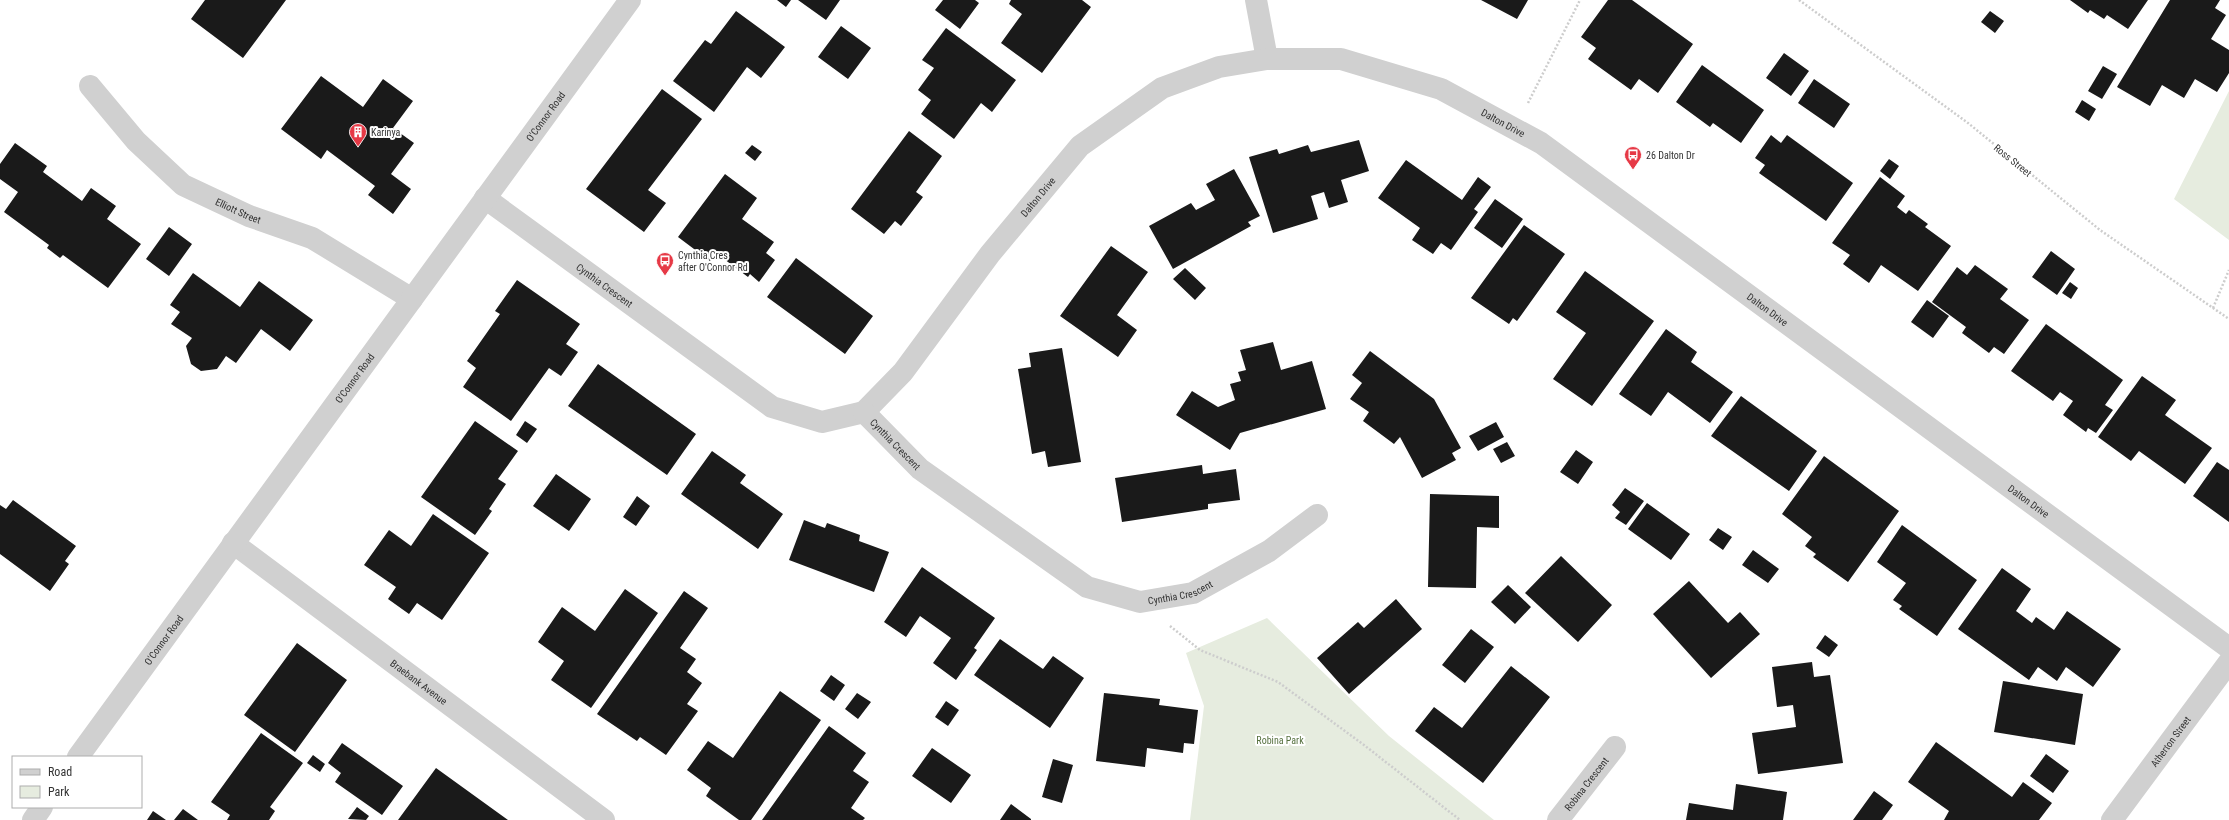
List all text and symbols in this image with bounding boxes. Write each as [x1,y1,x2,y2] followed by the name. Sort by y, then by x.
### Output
[524,90,567,143] street label: O'Connor Road
[1479,107,1527,139] street label: Dalton Drive
[348,122,368,147] building icon: Karinya
[371,127,401,138] place label: Karinya
[1992,142,2034,179] street label: Ross Street
[1623,145,1643,170] bus stop icon: 26 Dalton Dr
[1646,150,1695,161] place label: 26 Dalton Dr
[1019,175,1058,219] street label: Dalton Drive
[214,196,262,226] street label: Elliott Street
[678,250,748,273] place label: Cynthia Cres after O'Connor Rd
[655,251,675,276] bus stop icon: Cynthia Cres after O'Connor Rd
[574,261,635,310] street label: Cynthia Crescent
[1745,291,1790,328] street label: Dalton Drive
[333,351,376,405] street label: O'Connor Road
[868,417,923,472] street label: Cynthia Crescent
[2006,483,2051,520] street label: Dalton Drive
[1147,578,1215,607] street label: Cynthia Crescent
[142,613,186,667] street label: O'Connor Road
[388,657,449,707] street label: Braebank Avenue
[2148,714,2193,769] street label: Atherton Street
[1256,735,1304,746] park label: Robina Park
[1563,755,1611,813] street label: Robina Crescent
[12,756,142,808] legend
[48,765,72,779] text: Road
[48,785,70,799] text: Park

